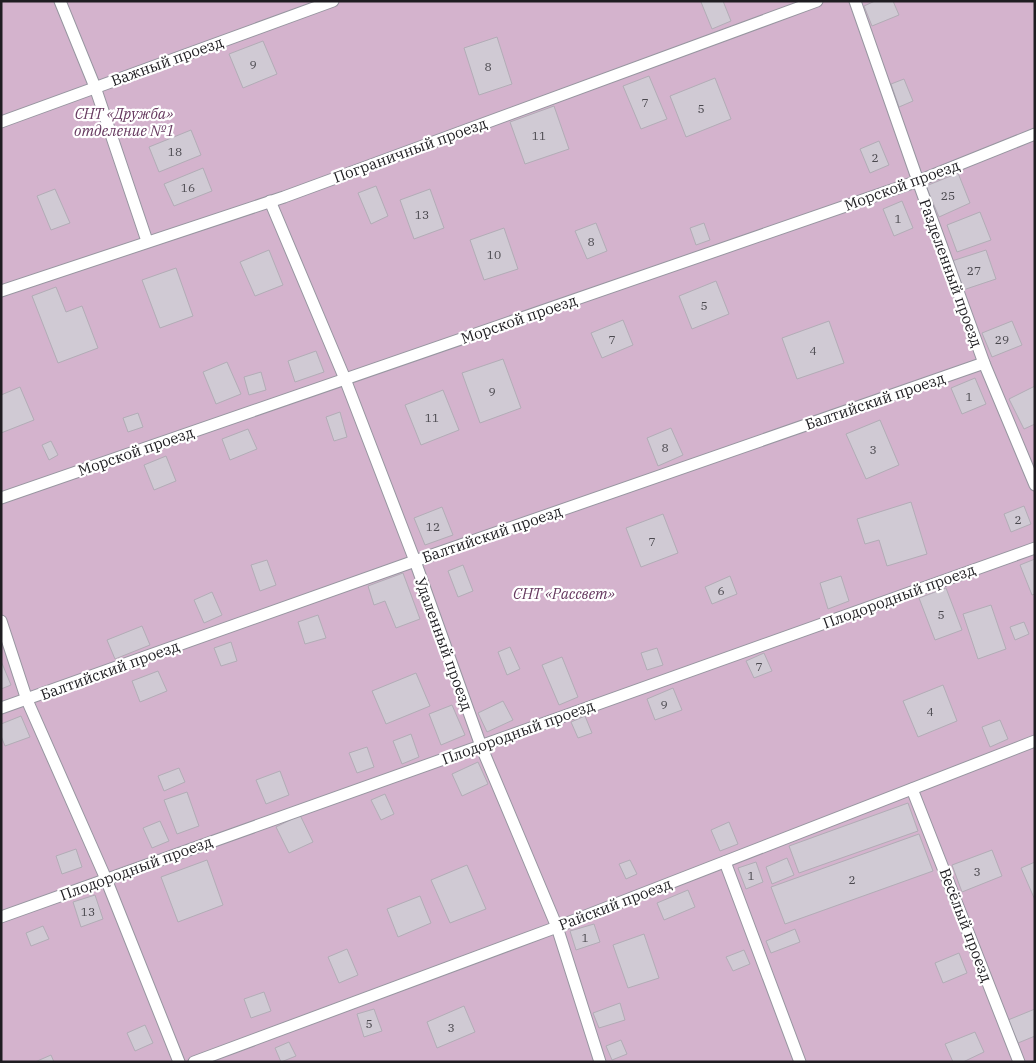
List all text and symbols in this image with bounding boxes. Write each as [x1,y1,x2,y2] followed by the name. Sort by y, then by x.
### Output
[108,32,226,90] street label: Важный проезд
[249,57,257,72] house number: 9
[484,59,492,74] house number: 8
[641,95,649,110] house number: 7
[697,101,705,116] house number: 5
[74,104,174,140] park label: СНТ «Дружба» отделение №1
[331,113,489,187] street label: Пограничный проезд
[532,128,546,143] house number: 11
[168,144,182,159] house number: 18
[871,150,879,165] house number: 2
[842,155,962,215] street label: Морской проезд
[181,180,195,195] house number: 16
[941,188,955,203] house number: 25
[915,196,987,350] street label: Разделенный проезд
[415,207,429,222] house number: 13
[894,211,902,226] house number: 1
[587,234,595,249] house number: 8
[487,247,501,262] house number: 10
[967,263,981,278] house number: 27
[458,290,580,348] street label: Морской проезд
[700,298,708,313] house number: 5
[608,332,616,347] house number: 7
[995,332,1009,347] house number: 29
[809,343,817,358] house number: 4
[803,368,947,434] street label: Балтийский проезд
[488,384,496,399] house number: 9
[965,389,973,404] house number: 1
[425,410,439,425] house number: 11
[75,422,197,480] street label: Морской проезд
[661,440,669,455] house number: 8
[869,442,877,457] house number: 3
[420,501,564,567] street label: Балтийский проезд
[1014,512,1022,527] house number: 2
[426,519,440,534] house number: 12
[648,534,656,549] house number: 7
[820,560,978,632] street label: Плодородный проезд
[411,575,477,713] street label: Удаленный проезд
[717,583,725,598] house number: 6
[513,584,615,603] park label: СНТ «Рассвет»
[937,607,945,622] house number: 5
[38,636,182,704] street label: Балтийский проезд
[755,659,763,674] house number: 7
[439,696,597,768] street label: Плодородный проезд
[660,697,668,712] house number: 9
[926,704,934,719] house number: 4
[57,832,215,904] street label: Плодородный проезд
[973,864,981,879] house number: 3
[936,865,996,985] street label: Весёлый проезд
[747,868,755,883] house number: 1
[848,872,856,887] house number: 2
[556,874,674,934] street label: Райский проезд
[81,904,95,919] house number: 13
[581,930,589,945] house number: 1
[365,1016,373,1031] house number: 5
[447,1020,455,1035] house number: 3

